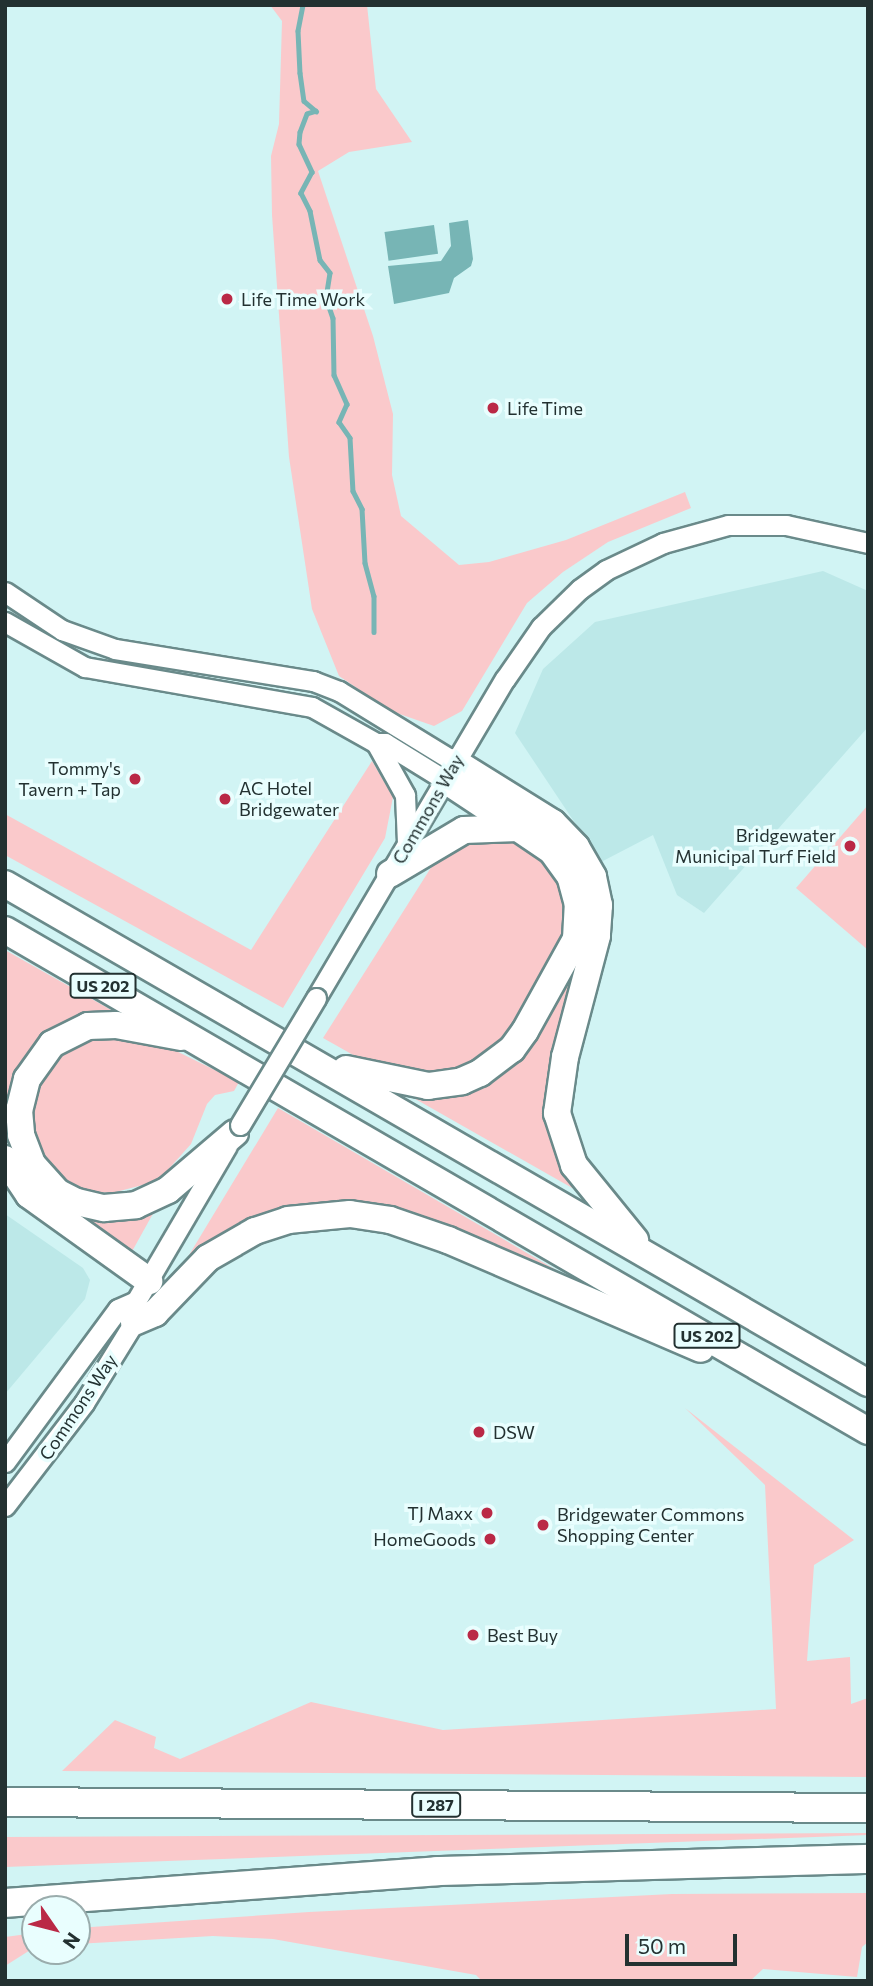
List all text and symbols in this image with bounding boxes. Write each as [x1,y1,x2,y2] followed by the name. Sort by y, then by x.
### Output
[241,288,365,310] place label: Life Time Work
[219,291,235,307] marker: Life Time Work
[507,397,583,419] place label: Life Time
[485,400,501,416] marker: Life Time
[388,750,468,868] street label: Commons Way
[18,758,121,800] place label: Tommy's Tavern + Tap
[127,771,143,787] marker: Tommy's Tavern + Tap
[239,778,339,820] place label: AC Hotel Bridgewater
[217,791,233,807] marker: AC Hotel Bridgewater
[675,825,836,868] place label: Bridgewater Municipal Turf Field
[842,838,858,854] marker: Bridgewater Municipal Turf Field
[68,974,138,998] road number: US 202
[672,1324,742,1348] road number: US 202
[35,1350,121,1464] street label: Commons Way
[493,1421,535,1443] place label: DSW
[471,1424,487,1440] marker: DSW
[407,1502,473,1524] place label: TJ Maxx
[557,1504,744,1546] place label: Bridgewater Commons Shopping Center
[479,1505,495,1521] marker: TJ Maxx
[535,1517,551,1533] marker: Bridgewater Commons Shopping Center
[373,1528,476,1550] place label: HomeGoods
[482,1531,498,1547] marker: HomeGoods
[487,1624,558,1646] place label: Best Buy
[465,1627,481,1643] marker: Best Buy
[410,1792,462,1817] road number: I 287
[21,1895,91,1965] north arrow
[628,1920,740,1964] scale bar
[58,1929,85,1954] text: N
[638,1933,686,1958] text: 50 m

